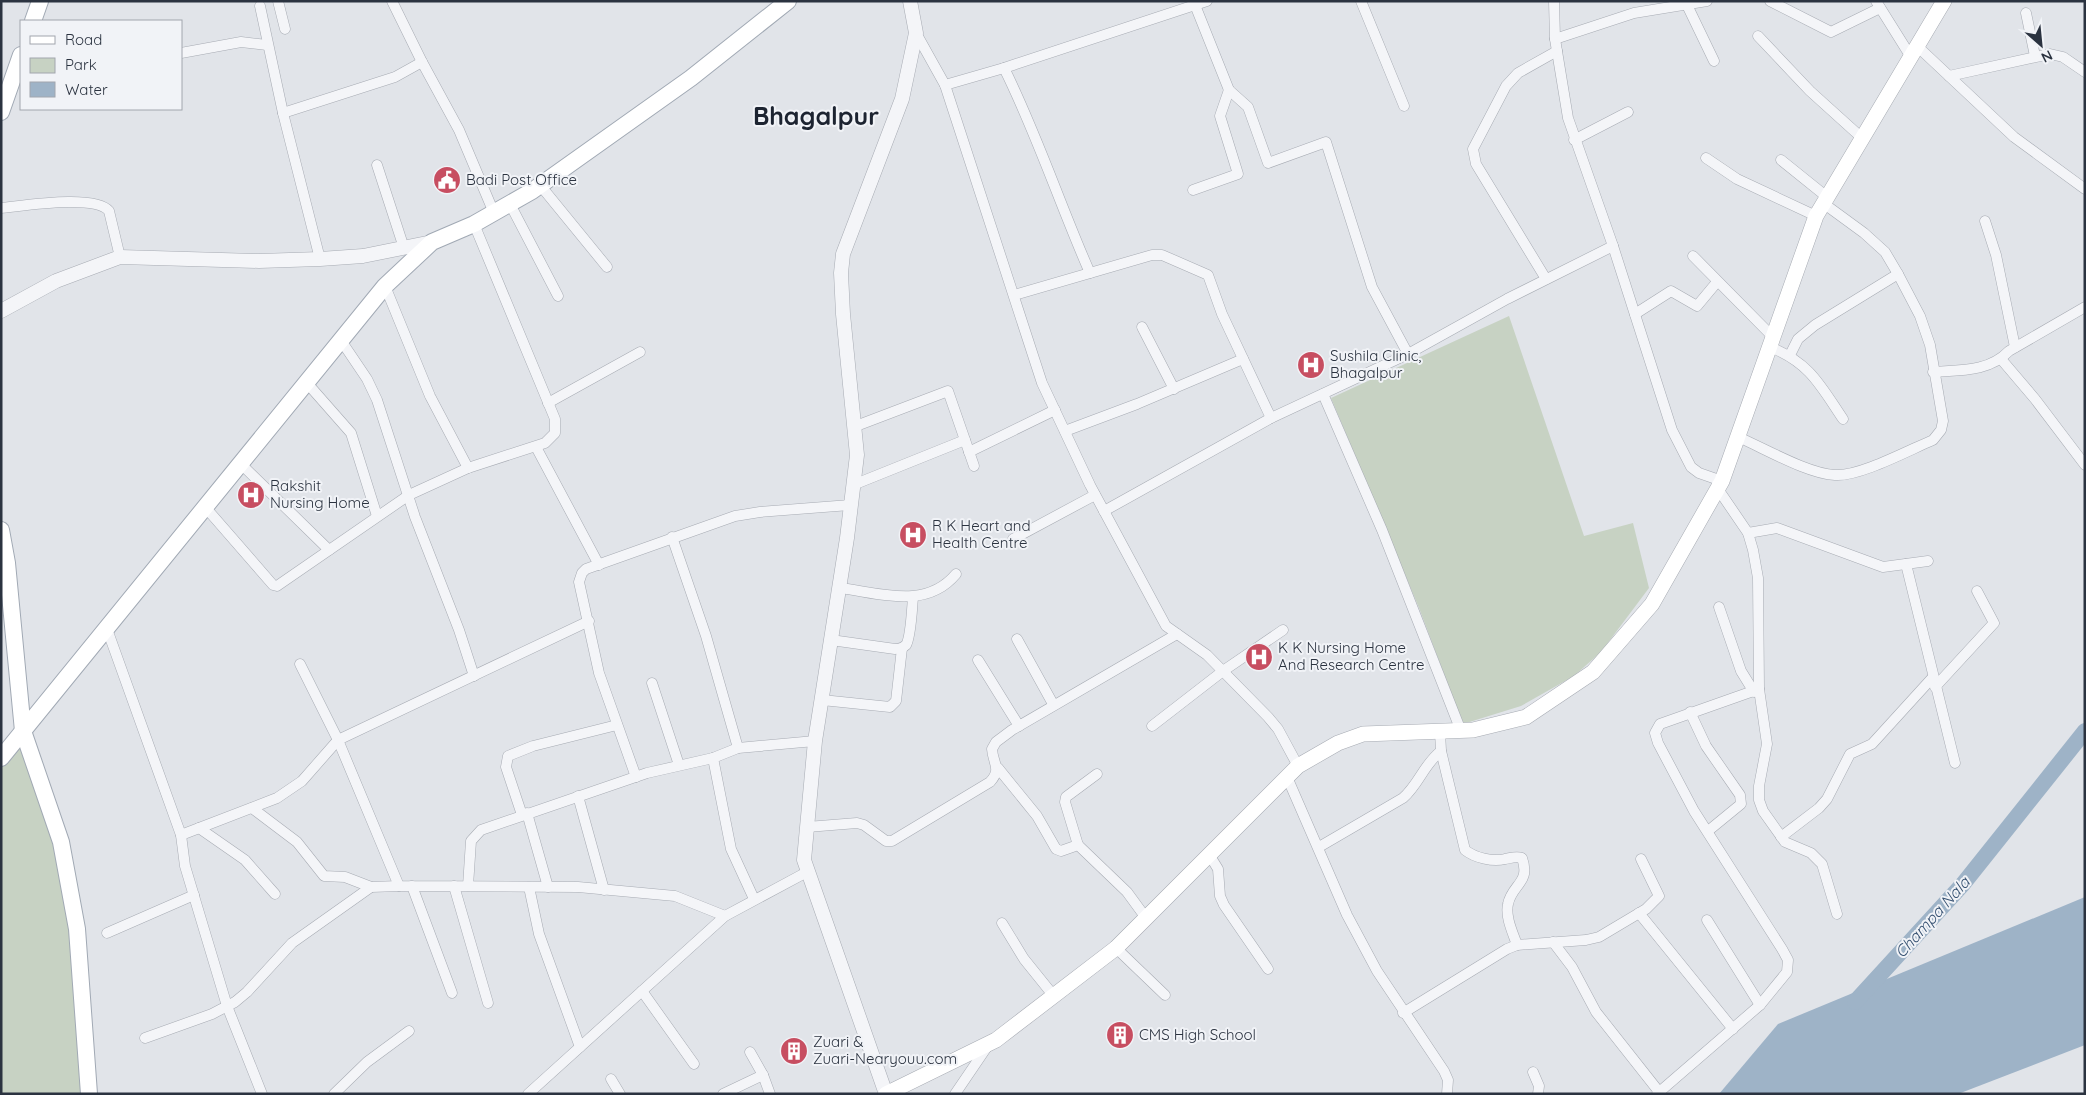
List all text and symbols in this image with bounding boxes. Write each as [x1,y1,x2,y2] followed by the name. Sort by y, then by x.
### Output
[20,20,182,110] legend
[2016,20,2066,70] north arrow
[65,30,102,49] text: Road
[2038,46,2056,67] text: N
[65,55,97,74] text: Park
[65,80,108,99] text: Water
[753,100,879,131] district label: Bhagalpur
[432,165,462,195] public building icon: Badi Post Office
[466,170,577,189] place label: Badi Post Office
[1330,346,1421,382] place label: Sushila Clinic, Bhagalpur
[1296,350,1326,380] hospital icon: Sushila Clinic, Bhagalpur
[270,476,370,512] place label: Rakshit Nursing Home
[236,480,266,510] hospital icon: Rakshit Nursing Home
[932,516,1031,552] place label: R K Heart and Health Centre
[898,520,928,550] hospital icon: R K Heart and Health Centre
[1278,638,1424,674] place label: K K Nursing Home And Research Centre
[1244,642,1274,672] hospital icon: K K Nursing Home And Research Centre
[1890,871,1975,962] water label: Champa Nala
[1105,1020,1135,1050] building icon: CMS High School
[1139,1025,1256,1044] place label: CMS High School
[813,1032,957,1068] place label: Zuari & Zuari-Nearyouu.com
[779,1036,809,1066] building icon: Zuari & Zuari-Nearyouu.com

